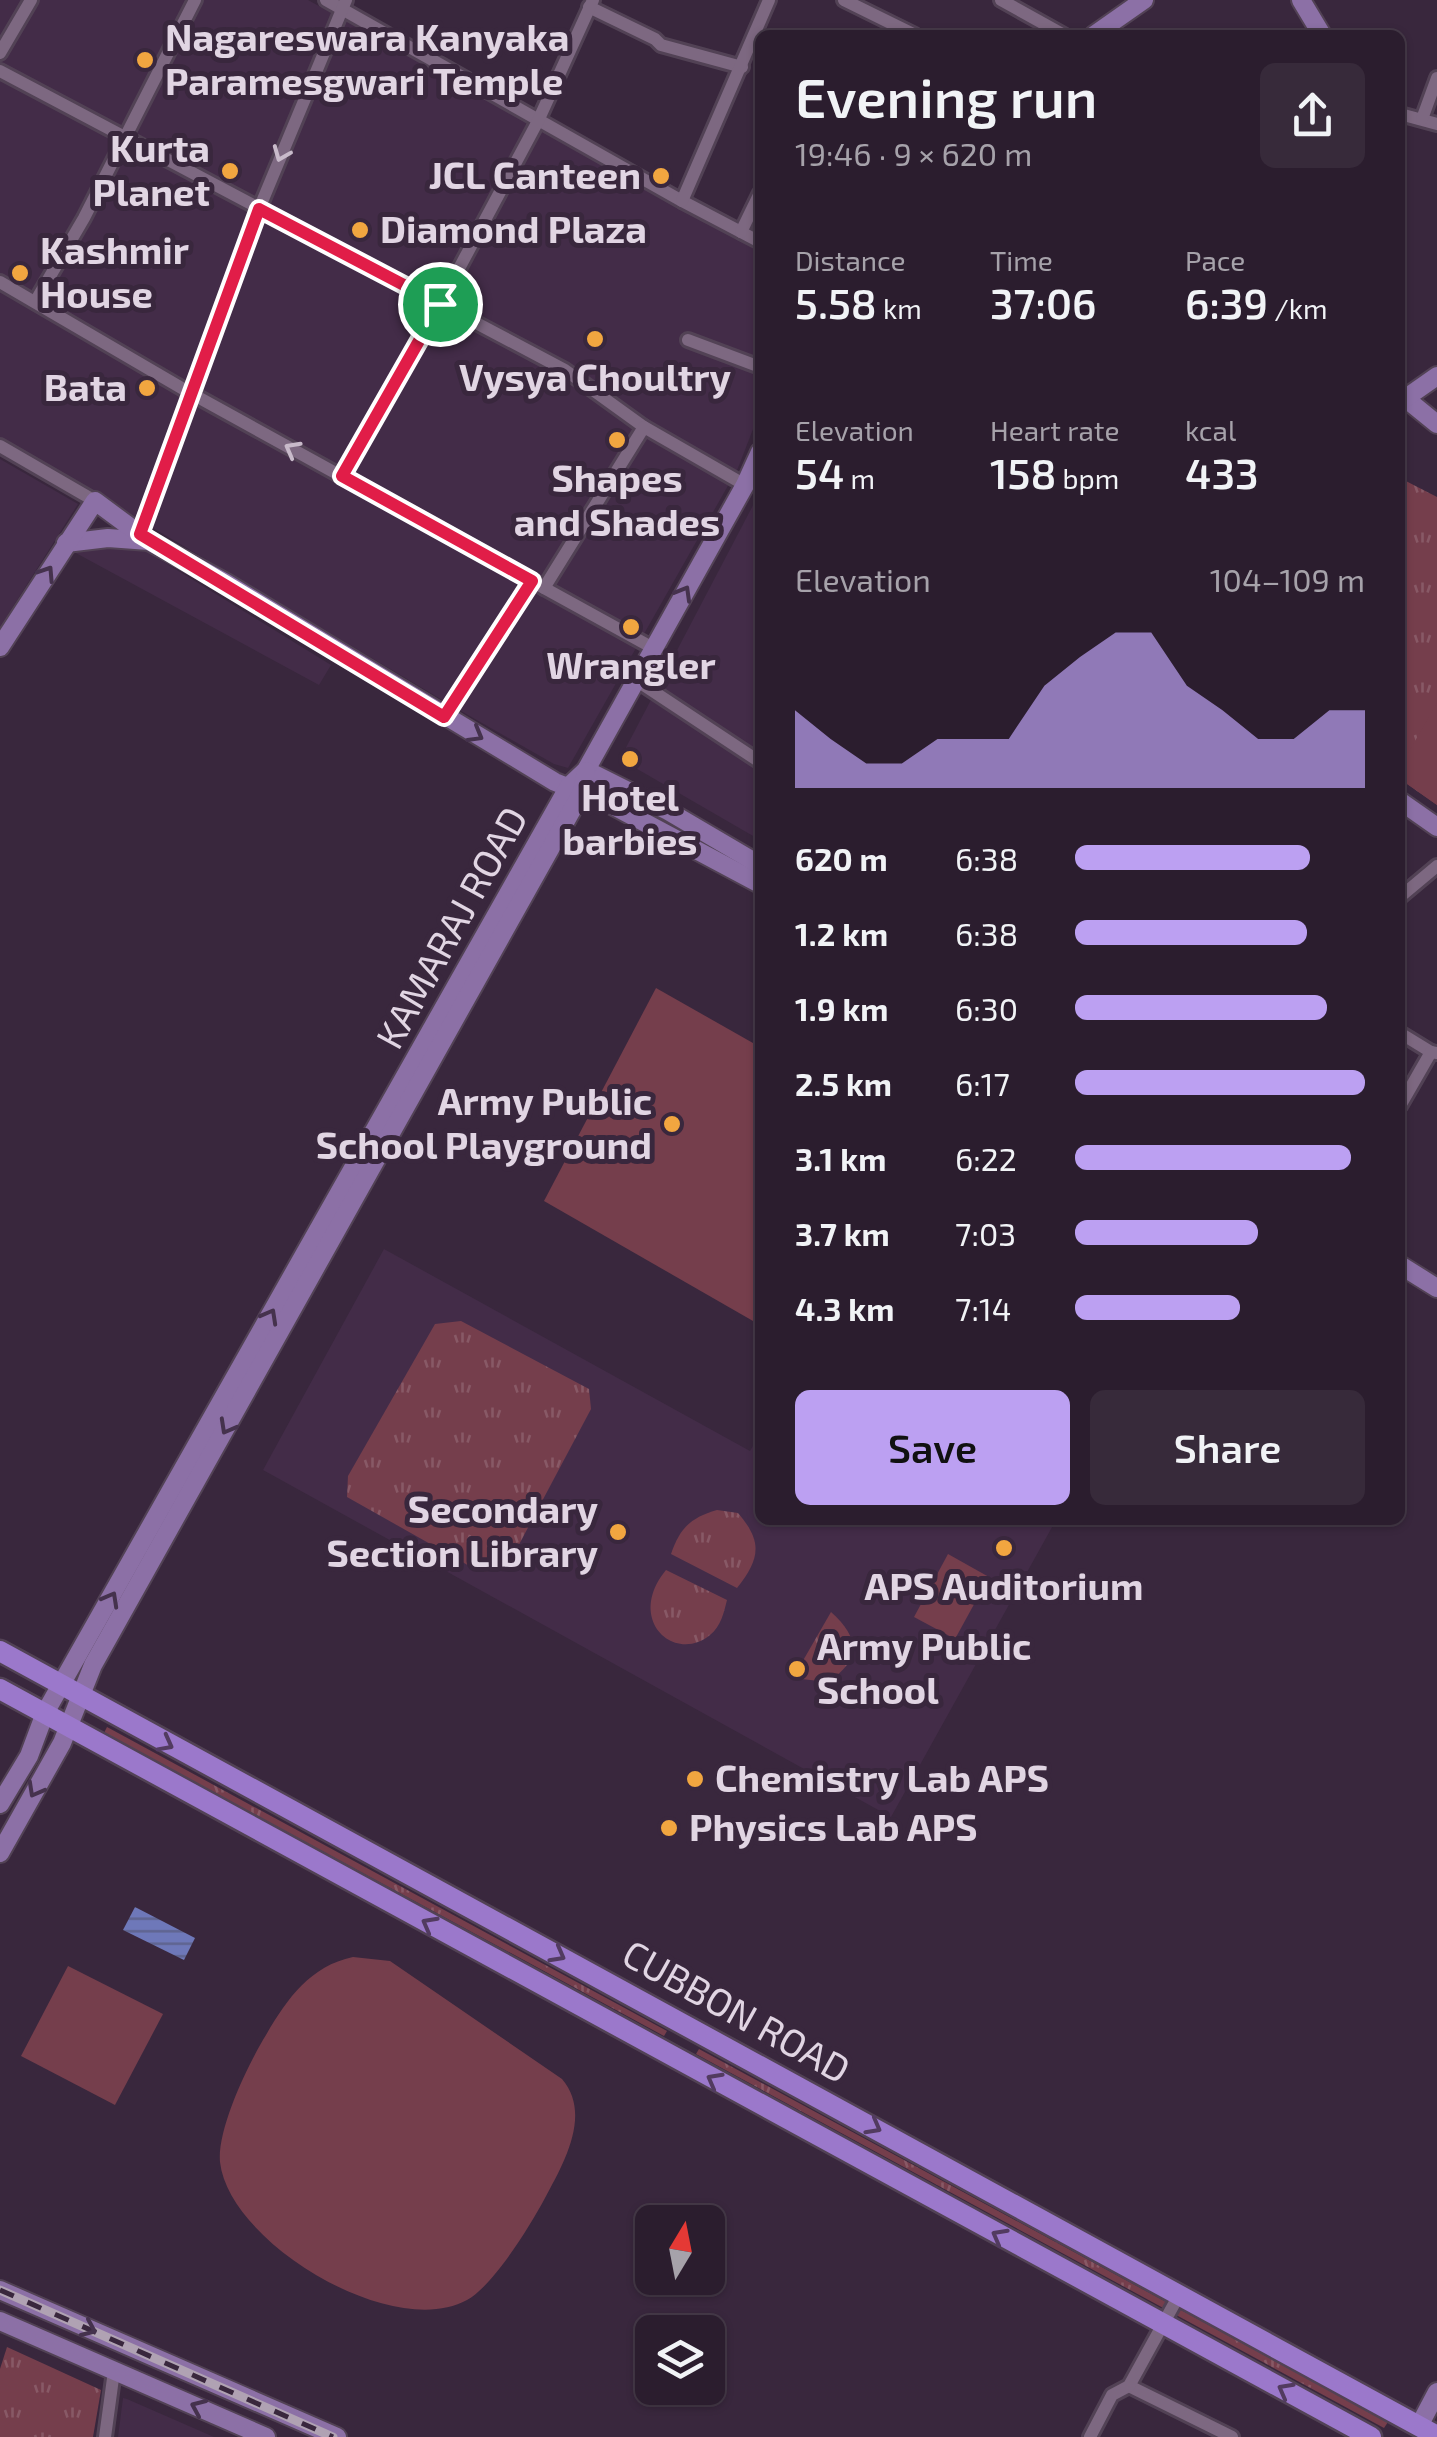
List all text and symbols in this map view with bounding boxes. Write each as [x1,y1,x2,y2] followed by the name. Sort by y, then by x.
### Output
[165,13,569,103] place label: Nagareswara Kanyaka Paramesgwari Temple
[134,49,156,71] marker: Nagareswara Kanyaka Paramesgwari Temple
[795,63,1097,129] text: Evening run
[1260,63,1365,168] button: share
[93,124,210,214] place label: Kurta Planet
[795,134,1032,172] text: 19:46 · 9 × 620 m
[273,145,293,162] one-way arrow
[429,151,641,197] place label: JCL Canteen
[219,160,241,182] marker: Kurta Planet
[650,165,672,187] marker: JCL Canteen
[380,205,647,251] place label: Diamond Plaza
[349,219,371,241] marker: Diamond Plaza
[40,226,189,316] place label: Kashmir House
[795,243,906,277] text: Distance
[990,243,1053,277] text: Time
[1185,243,1245,277] text: Pace
[9,262,31,284] marker: Kashmir House
[398,262,483,347] pin
[413,277,468,332] icon: arrive
[795,277,877,327] text: 5.58
[990,277,1096,327] text: 37:06
[1185,277,1268,327] text: 6:39
[877,291,922,325] text: km
[1268,291,1327,325] text: /km
[584,328,606,350] marker: Vysya Choultry
[459,353,732,399] place label: Vysya Choultry
[44,363,127,409] place label: Bata
[136,377,158,399] marker: Bata
[795,413,914,447] text: Elevation
[990,413,1120,447] text: Heart rate
[1185,413,1236,447] text: kcal
[606,429,628,451] marker: Shapes and Shades
[284,441,302,461] one-way arrow
[795,447,844,497] text: 54
[990,447,1056,497] text: 158
[1185,447,1259,497] text: 433
[514,454,720,544] place label: Shapes and Shades
[844,461,875,495] text: m
[1056,461,1119,495] text: bpm
[795,560,931,598] text: Elevation
[1210,560,1365,598] text: 104–109 m
[35,566,54,584] one-way arrow
[671,586,691,604] one-way arrow
[620,616,642,638] marker: Wrangler
[546,641,716,687] place label: Wrangler
[465,723,483,743] one-way arrow
[619,748,641,770] marker: Hotel barbies
[562,773,698,863] place label: Hotel barbies
[365,798,536,1056] street label: KAMARAJ ROAD
[795,839,888,877] text: 620 m
[955,839,1018,877] text: 6:38
[795,914,888,952] text: 1.2 km
[955,914,1018,952] text: 6:38
[795,989,889,1027] text: 1.9 km
[955,989,1018,1027] text: 6:30
[795,1064,892,1102] text: 2.5 km
[955,1064,1010,1102] text: 6:17
[316,1077,652,1167] place label: Army Public School Playground
[661,1113,683,1135] marker: Army Public School Playground
[795,1139,886,1177] text: 3.1 km
[955,1139,1017,1177] text: 6:22
[795,1214,890,1252] text: 3.7 km
[955,1214,1016,1252] text: 7:03
[795,1289,894,1327] text: 4.3 km
[955,1289,1011,1327] text: 7:14
[258,1309,278,1327] one-way arrow
[795,1390,1070,1505] button: Save
[1090,1390,1365,1505] button: Share
[220,1417,239,1435] one-way arrow
[326,1485,598,1575] place label: Secondary Section Library
[607,1521,629,1543] marker: Secondary Section Library
[993,1537,1015,1559] marker: APS Auditorium
[864,1562,1144,1608] place label: APS Auditorium
[98,1592,118,1610] one-way arrow
[817,1622,1031,1712] place label: Army Public School
[786,1658,808,1680] marker: Army Public School
[156,1731,174,1751] one-way arrow
[715,1754,1049,1800] place label: Chemistry Lab APS
[684,1768,706,1790] marker: Chemistry Lab APS
[28,1779,48,1797] one-way arrow
[689,1803,978,1849] place label: Physics Lab APS
[658,1817,680,1839] marker: Physics Lab APS
[422,1916,440,1936] one-way arrow
[615,1929,858,2092] street label: CUBBON ROAD
[547,1942,565,1962] one-way arrow
[707,2072,725,2092] one-way arrow
[863,2115,881,2135] one-way arrow
[635,2205,725,2295] north arrow
[635,2205,725,2405] map controls
[992,2228,1010,2248] one-way arrow
[635,2315,725,2405] button: layers
[79,2317,97,2337] one-way arrow
[1278,2383,1296,2402] one-way arrow
[190,2399,208,2419] one-way arrow

